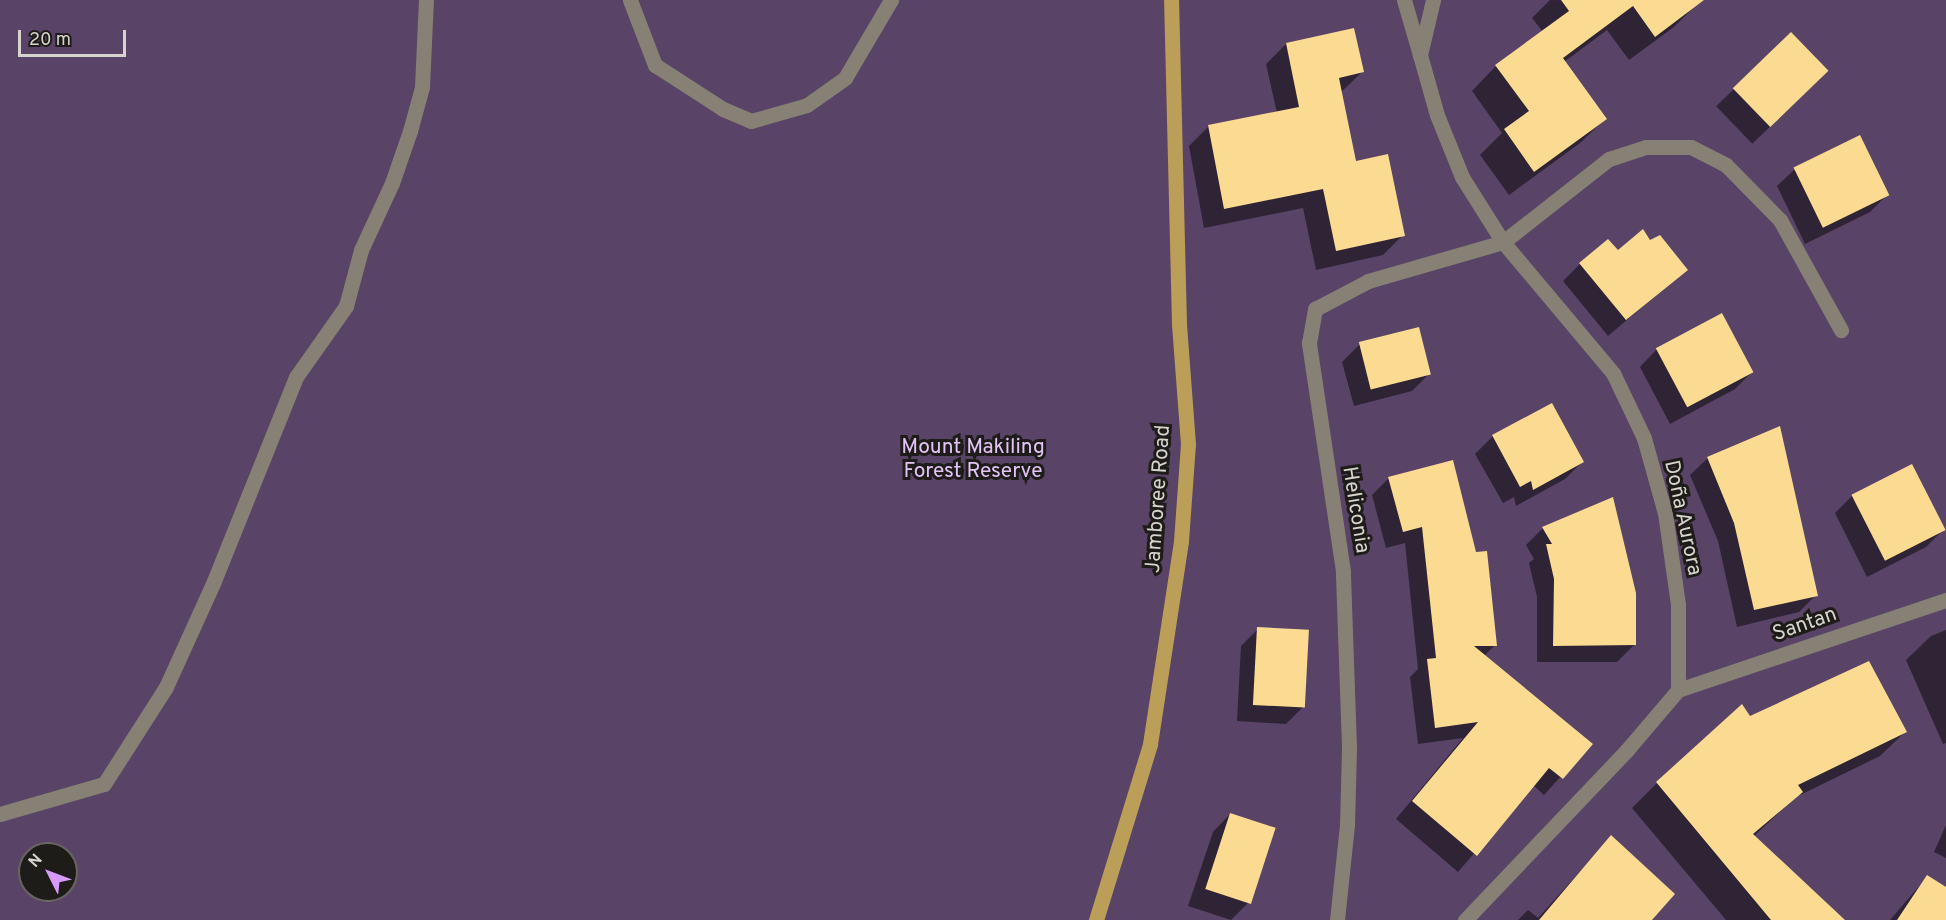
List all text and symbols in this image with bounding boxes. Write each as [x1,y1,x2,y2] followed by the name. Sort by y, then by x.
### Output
[21,18,129,56] scale bar
[29,29,71,52] text: 20 m
[1141,424,1177,574] street label: Jamboree Road
[901,435,1045,485] park label: Mount Makiling Forest Reserve
[1657,458,1707,578] street label: Doña Aurora
[1336,465,1374,555] street label: Heliconia
[1770,602,1840,648] street label: Santan
[18,842,78,902] north arrow
[25,850,47,872] text: N

